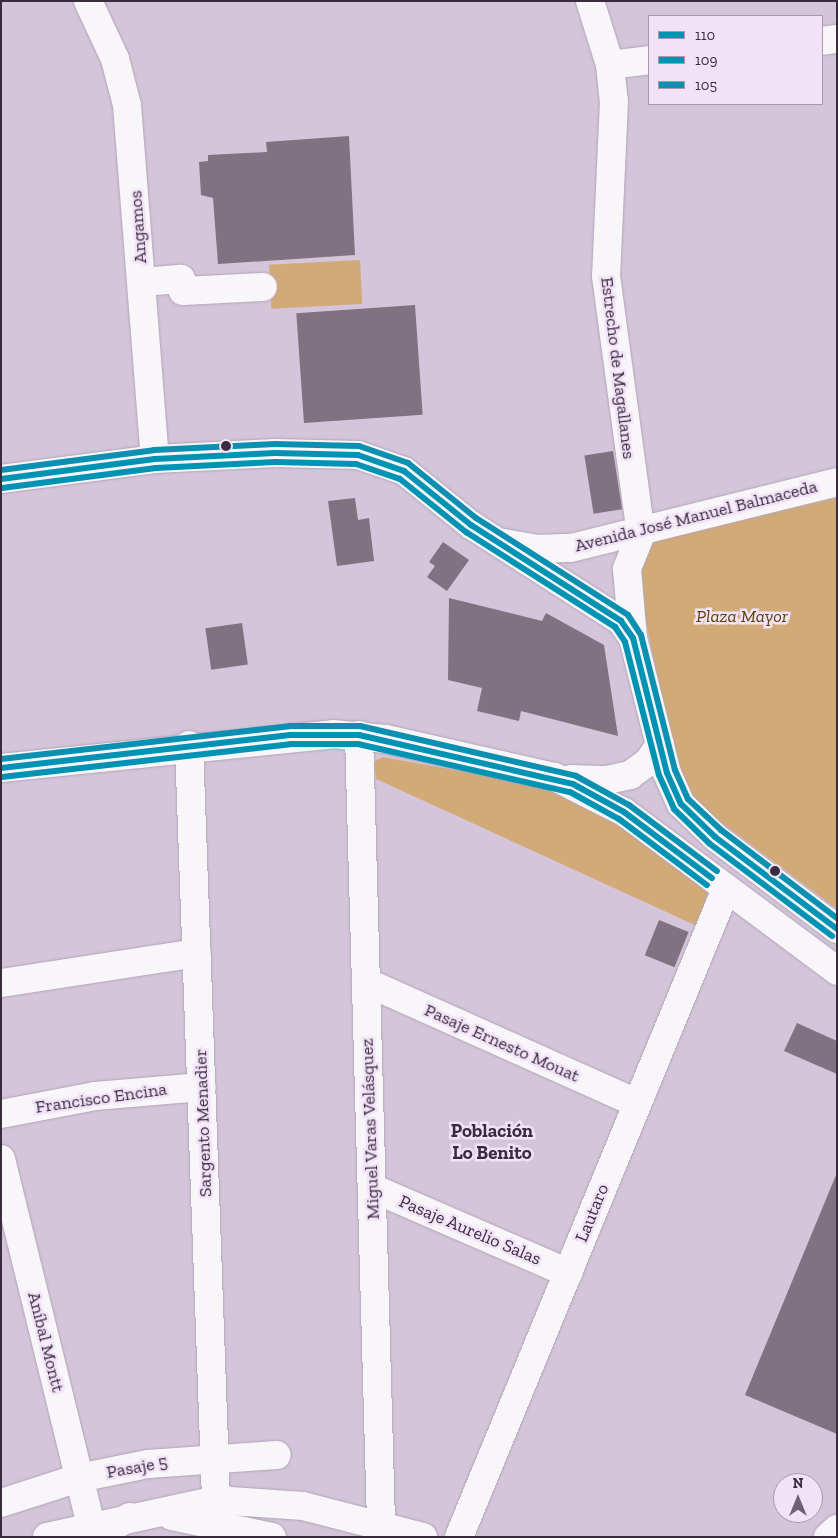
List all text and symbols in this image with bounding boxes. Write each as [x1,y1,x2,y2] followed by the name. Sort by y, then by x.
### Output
[648,15,823,105] legend
[695,26,715,44] text: 110
[695,51,717,69] text: 109
[695,76,717,94] text: 105
[125,190,151,264] street label: Angamos
[596,276,640,460] street label: Estrecho de Magallanes
[221,441,231,451] unlabelled marker
[572,475,820,557] street label: Avenida José Manuel Balmaceda
[696,605,788,627] park label: Plaza Mayor
[770,866,780,876] unlabelled marker
[421,999,583,1087] street label: Pasaje Ernesto Mouat
[356,1037,384,1221] street label: Miguel Varas Velásquez
[190,1048,216,1198] street label: Sargento Menadier
[34,1078,168,1118] street label: Francisco Encina
[451,1120,533,1164] district label: Población Lo Benito
[571,1181,613,1245] street label: Lautaro
[395,1190,545,1270] street label: Pasaje Aurelio Salas
[23,1290,69,1394] street label: Aníbal Montt
[105,1451,169,1483] street label: Pasaje 5
[773,1473,823,1523] north arrow
[793,1475,803,1492] text: N

